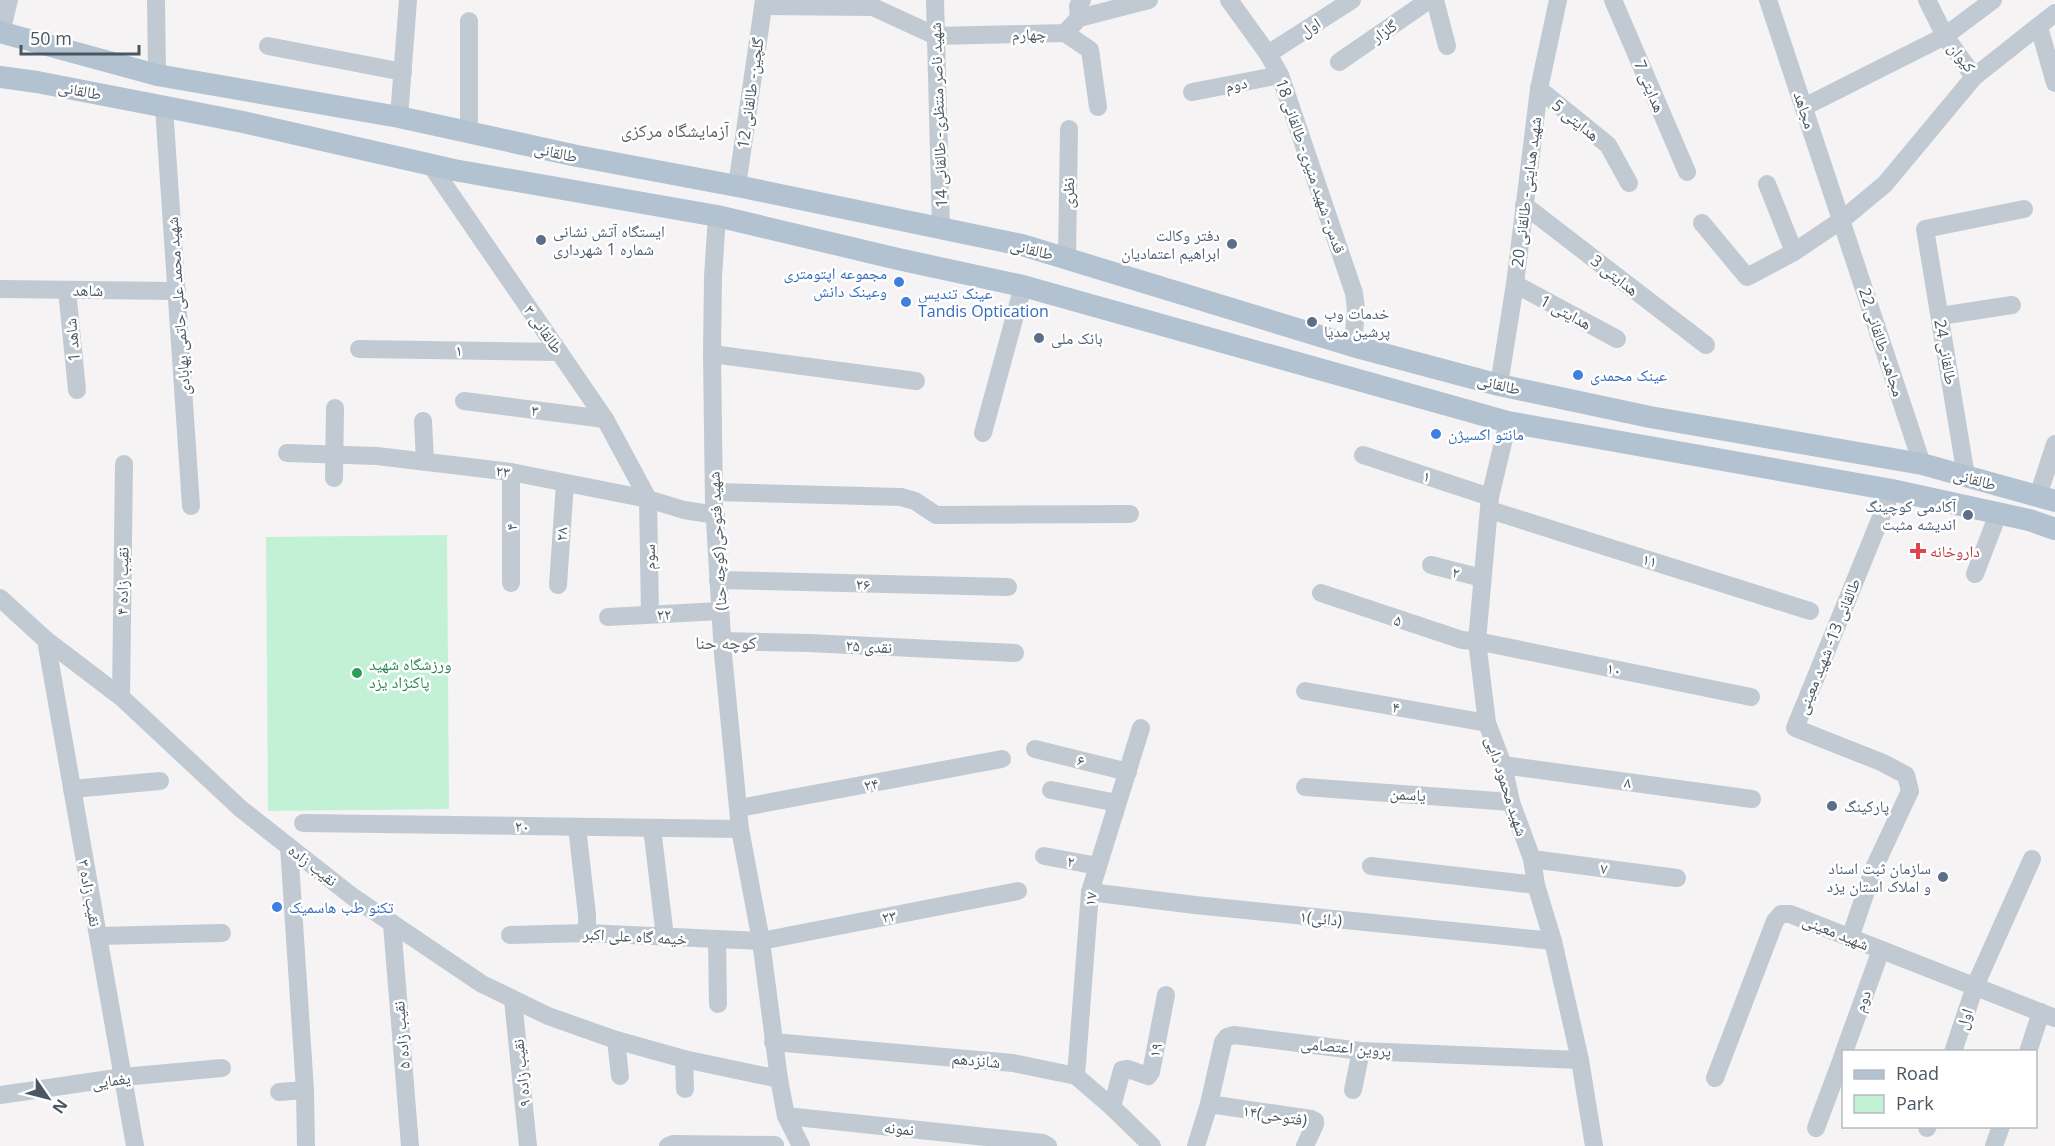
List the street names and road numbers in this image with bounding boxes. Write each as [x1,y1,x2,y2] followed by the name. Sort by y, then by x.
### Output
[1295,12,1325,42] street label: اول
[1366,14,1402,48] street label: گلزار
[924,22,952,208] street label: شهید ناصر منتظری- طالقانی 14
[1011,22,1047,46] street label: چهارم
[731,36,769,150] street label: گلچین- طالقانی 12
[1943,37,1981,77] street label: کیوان
[1629,56,1671,116] street label: هدایتی 7
[1223,71,1249,97] street label: دوم
[56,75,104,105] street label: طالقانی
[1271,76,1351,256] street label: قدس- شهید منیری- طالقانی 18
[1788,89,1822,131] street label: مجاهد
[1548,94,1604,146] street label: هدایتی 5
[1506,116,1546,268] street label: شهید هدایتی- طالقانی 20
[532,137,580,167] street label: طالقانی
[1057,177,1079,209] street label: نظری
[161,216,195,396] street label: شهید محمد علی حاتمی بهابادی
[1008,233,1056,265] street label: طالقانی
[1587,249,1643,301] street label: هدایتی 3
[73,279,103,301] street label: شاهد
[1854,285,1910,399] street label: مجاهد- طالقانی 22
[1537,289,1595,335] street label: هدایتی 1
[519,300,569,358] street label: طالقانی ۳
[59,317,85,363] street label: شاهد 1
[1929,318,1963,386] street label: طالقانی 24
[455,339,463,361] street label: ۱
[1475,368,1523,400] street label: طالقانی
[530,399,540,421] street label: ۳
[494,459,512,483] street label: ۲۳
[1951,463,1999,495] street label: طالقانی
[1420,464,1434,488] street label: ۱
[702,471,732,611] street label: (کوچه حنا)شهید فتوحی
[500,523,522,531] street label: ۴
[550,526,572,542] street label: ۲۸
[638,544,660,570] street label: سوم
[110,547,134,615] street label: نقیب زاده ۴
[1640,547,1660,573] street label: ۱۱
[1450,560,1462,584] street label: ۲
[856,573,870,595] street label: ۲۶
[1791,575,1865,717] street label: طالقانی 13- شهید معینی
[656,603,672,625] street label: ۲۲
[1391,608,1405,632] street label: ۵
[845,634,893,658] street label: ۲۵ نقدی
[1605,657,1623,681] street label: ۱۰
[1391,696,1401,718] street label: ۴
[1480,733,1534,839] street label: شهید محمود دایی
[1075,748,1087,772] street label: ۶
[1623,771,1633,793] street label: ۸
[862,772,880,796] street label: ۲۴
[1389,782,1427,806] street label: یاسمن
[515,815,529,837] street label: ۲۰
[284,839,342,891] street label: نقیب زاده
[1065,850,1077,872] street label: ۲
[1599,857,1609,879] street label: ۷
[73,858,107,928] street label: نقیب زاده ۳
[1078,890,1102,908] street label: ۱۷
[880,904,898,928] street label: ۲۳
[1299,905,1344,931] street label: ۱(دائی)
[1800,909,1872,955] street label: شهید معینی
[581,922,688,950] street label: خیمه گاه علی اکبر
[1848,987,1876,1015] street label: دوم
[387,1000,415,1070] street label: نقیب زاده ۵
[1950,1006,1978,1032] street label: اول
[1300,1032,1392,1062] street label: پروین اعتصامی
[507,1038,535,1108] street label: نقیب زاده ۹
[1143,1041,1167,1059] street label: ۱۹
[951,1047,1001,1073] street label: شانزدهم
[90,1066,132,1094] street label: یغمایی
[1241,1099,1309,1131] street label: ۱۴(فتوحی)
[883,1115,915,1141] street label: نمونه

